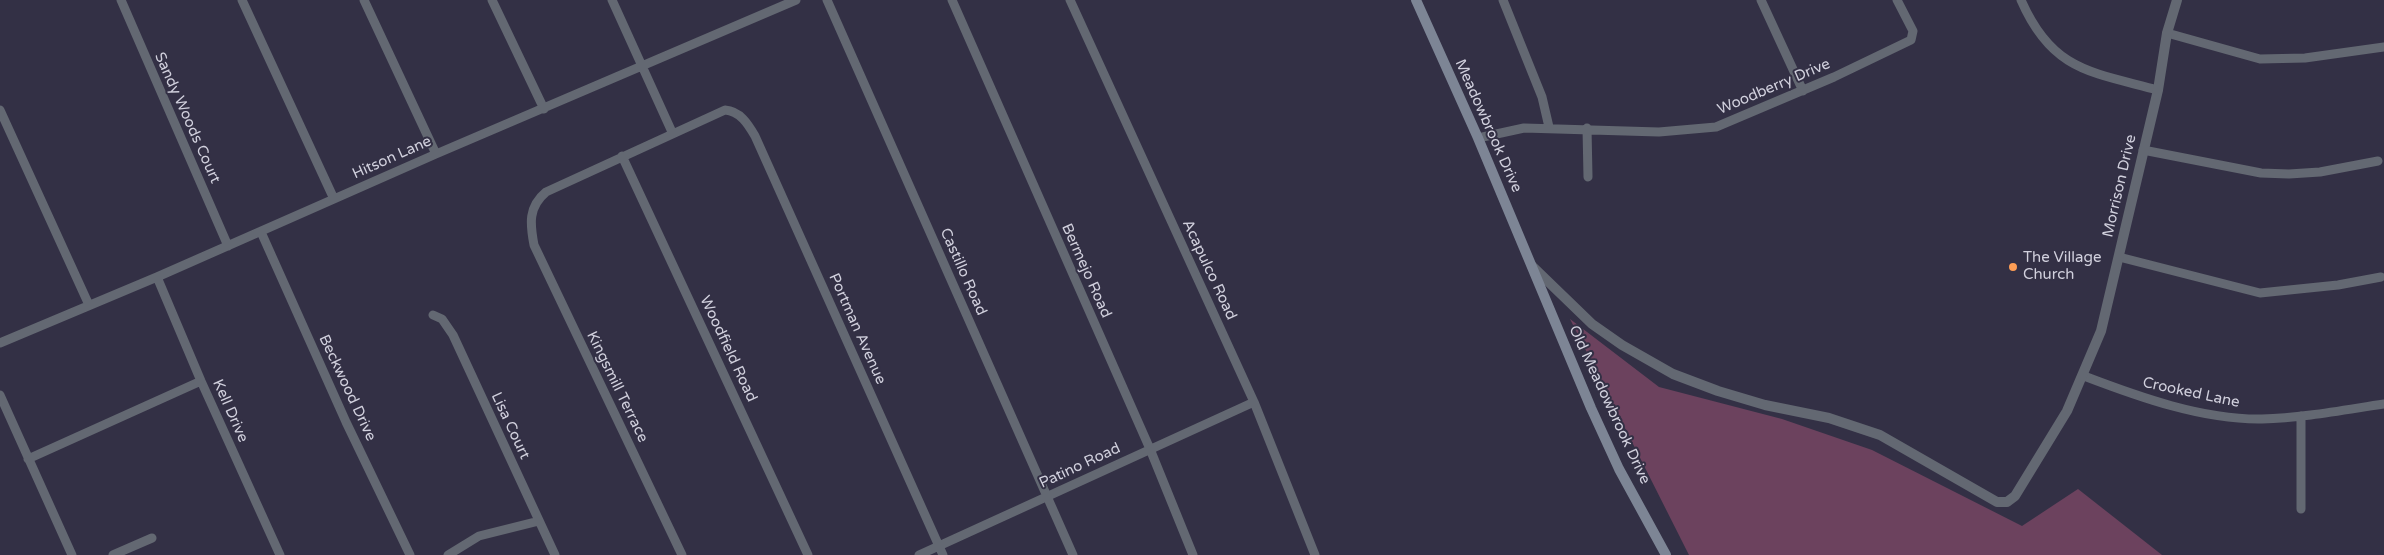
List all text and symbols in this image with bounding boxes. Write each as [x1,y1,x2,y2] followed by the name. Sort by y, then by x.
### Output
[150,50,224,186] street label: Sandy Woods Court
[1715,55,1833,119] street label: Woodberry Drive
[1451,57,1525,195] street label: Meadowbrook Drive
[350,133,434,183] street label: Hitson Lane
[2099,133,2141,239] street label: Morrison Drive
[1178,217,1240,323] street label: Acapulco Road
[1057,221,1115,321] street label: Bermejo Road
[936,226,990,318] street label: Castillo Road
[2023,249,2101,284] place label: The Village Church
[2007,261,2019,273] marker: The Village Church
[824,271,890,387] street label: Portman Avenue
[696,293,760,405] street label: Woodfield Road
[1564,323,1654,487] street label: Old Meadowbrook Drive
[582,328,652,446] street label: Kingsmill Terrace
[314,332,380,444] street label: Beckwood Drive
[2141,374,2241,412] street label: Crooked Lane
[208,377,252,445] street label: Kell Drive
[487,390,533,462] street label: Lisa Court
[1037,439,1123,493] street label: Patino Road

